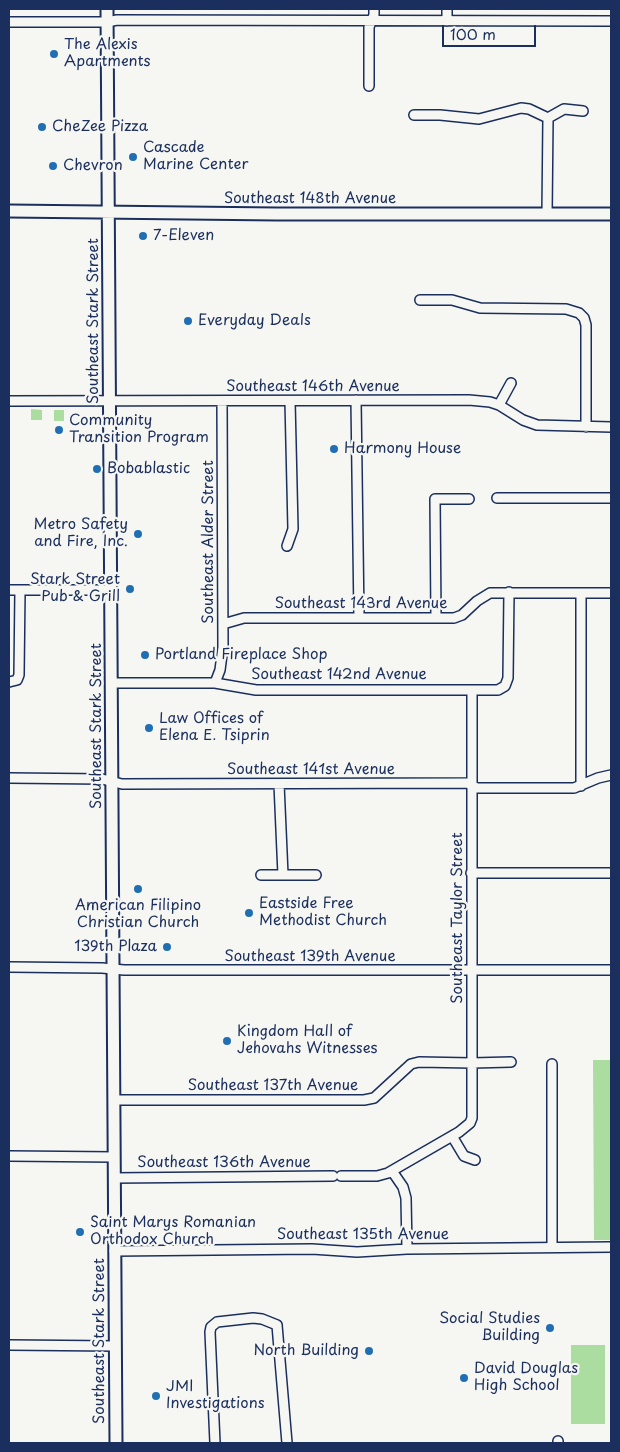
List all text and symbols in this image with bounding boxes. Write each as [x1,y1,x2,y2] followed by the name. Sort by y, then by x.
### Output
[445,15,539,47] scale bar
[450,22,496,45] text: 100 m
[64,36,151,71] place label: The Alexis Apartments
[48,48,60,60] marker: The Alexis Apartments
[52,118,148,136] place label: CheZee Pizza
[36,121,48,133] marker: CheZee Pizza
[143,139,248,174] place label: Cascade Marine Center
[127,151,139,163] marker: Cascade Marine Center
[63,157,123,175] place label: Chevron
[47,160,59,172] marker: Chevron
[224,190,396,208] street label: Southeast 148th Avenue
[153,227,214,245] place label: 7-Eleven
[137,230,149,242] marker: 7-Eleven
[85,238,103,404] street label: Southeast Stark Street
[198,312,311,330] place label: Everyday Deals
[182,315,194,327] marker: Everyday Deals
[226,378,400,396] street label: Southeast 146th Avenue
[69,412,209,447] place label: Community Transition Program
[53,424,65,436] marker: Community Transition Program
[344,440,461,458] place label: Harmony House
[328,443,340,455] marker: Harmony House
[107,460,190,478] place label: Bobablastic
[200,460,218,624] street label: Southeast Alder Street
[91,463,103,475] marker: Bobablastic
[33,516,128,551] place label: Metro Safety and Fire, Inc.
[132,528,144,540] marker: Metro Safety and Fire, Inc.
[30,571,120,606] place label: Stark Street Pub & Grill
[124,583,136,595] marker: Stark Street Pub & Grill
[275,595,447,613] street label: Southeast 143rd Avenue
[88,643,106,809] street label: Southeast Stark Street
[155,646,327,664] place label: Portland Fireplace Shop
[139,649,151,661] marker: Portland Fireplace Shop
[251,666,427,684] street label: Southeast 142nd Avenue
[159,710,270,745] place label: Law Offices of Elena E. Tsiprin
[143,722,155,734] marker: Law Offices of Elena E. Tsiprin
[227,761,395,779] street label: Southeast 141st Avenue
[449,832,467,1004] street label: Southeast Taylor Street
[132,883,144,895] marker: American Filipino Christian Church
[259,895,387,930] place label: Eastside Free Methodist Church
[75,897,201,932] place label: American Filipino Christian Church
[243,907,255,919] marker: Eastside Free Methodist Church
[74,938,157,956] place label: 139th Plaza
[161,941,173,953] marker: 139th Plaza
[224,948,396,966] street label: Southeast 139th Avenue
[237,1023,378,1058] place label: Kingdom Hall of Jehovahs Witnesses
[221,1035,233,1047] marker: Kingdom Hall of Jehovahs Witnesses
[188,1077,358,1095] street label: Southeast 137th Avenue
[137,1154,311,1172] street label: Southeast 136th Avenue
[90,1214,256,1249] place label: Saint Marys Romanian Orthodox Church
[74,1226,86,1238] marker: Saint Marys Romanian Orthodox Church
[277,1226,449,1244] street label: Southeast 135th Avenue
[91,1258,109,1424] street label: Southeast Stark Street
[439,1310,540,1345] place label: Social Studies Building
[544,1322,556,1334] marker: Social Studies Building
[254,1342,359,1360] place label: North Building
[363,1345,375,1357] marker: North Building
[474,1360,578,1395] place label: David Douglas High School
[458,1372,470,1384] marker: David Douglas High School
[166,1378,265,1413] place label: JMI Investigations
[150,1390,162,1402] marker: JMI Investigations

